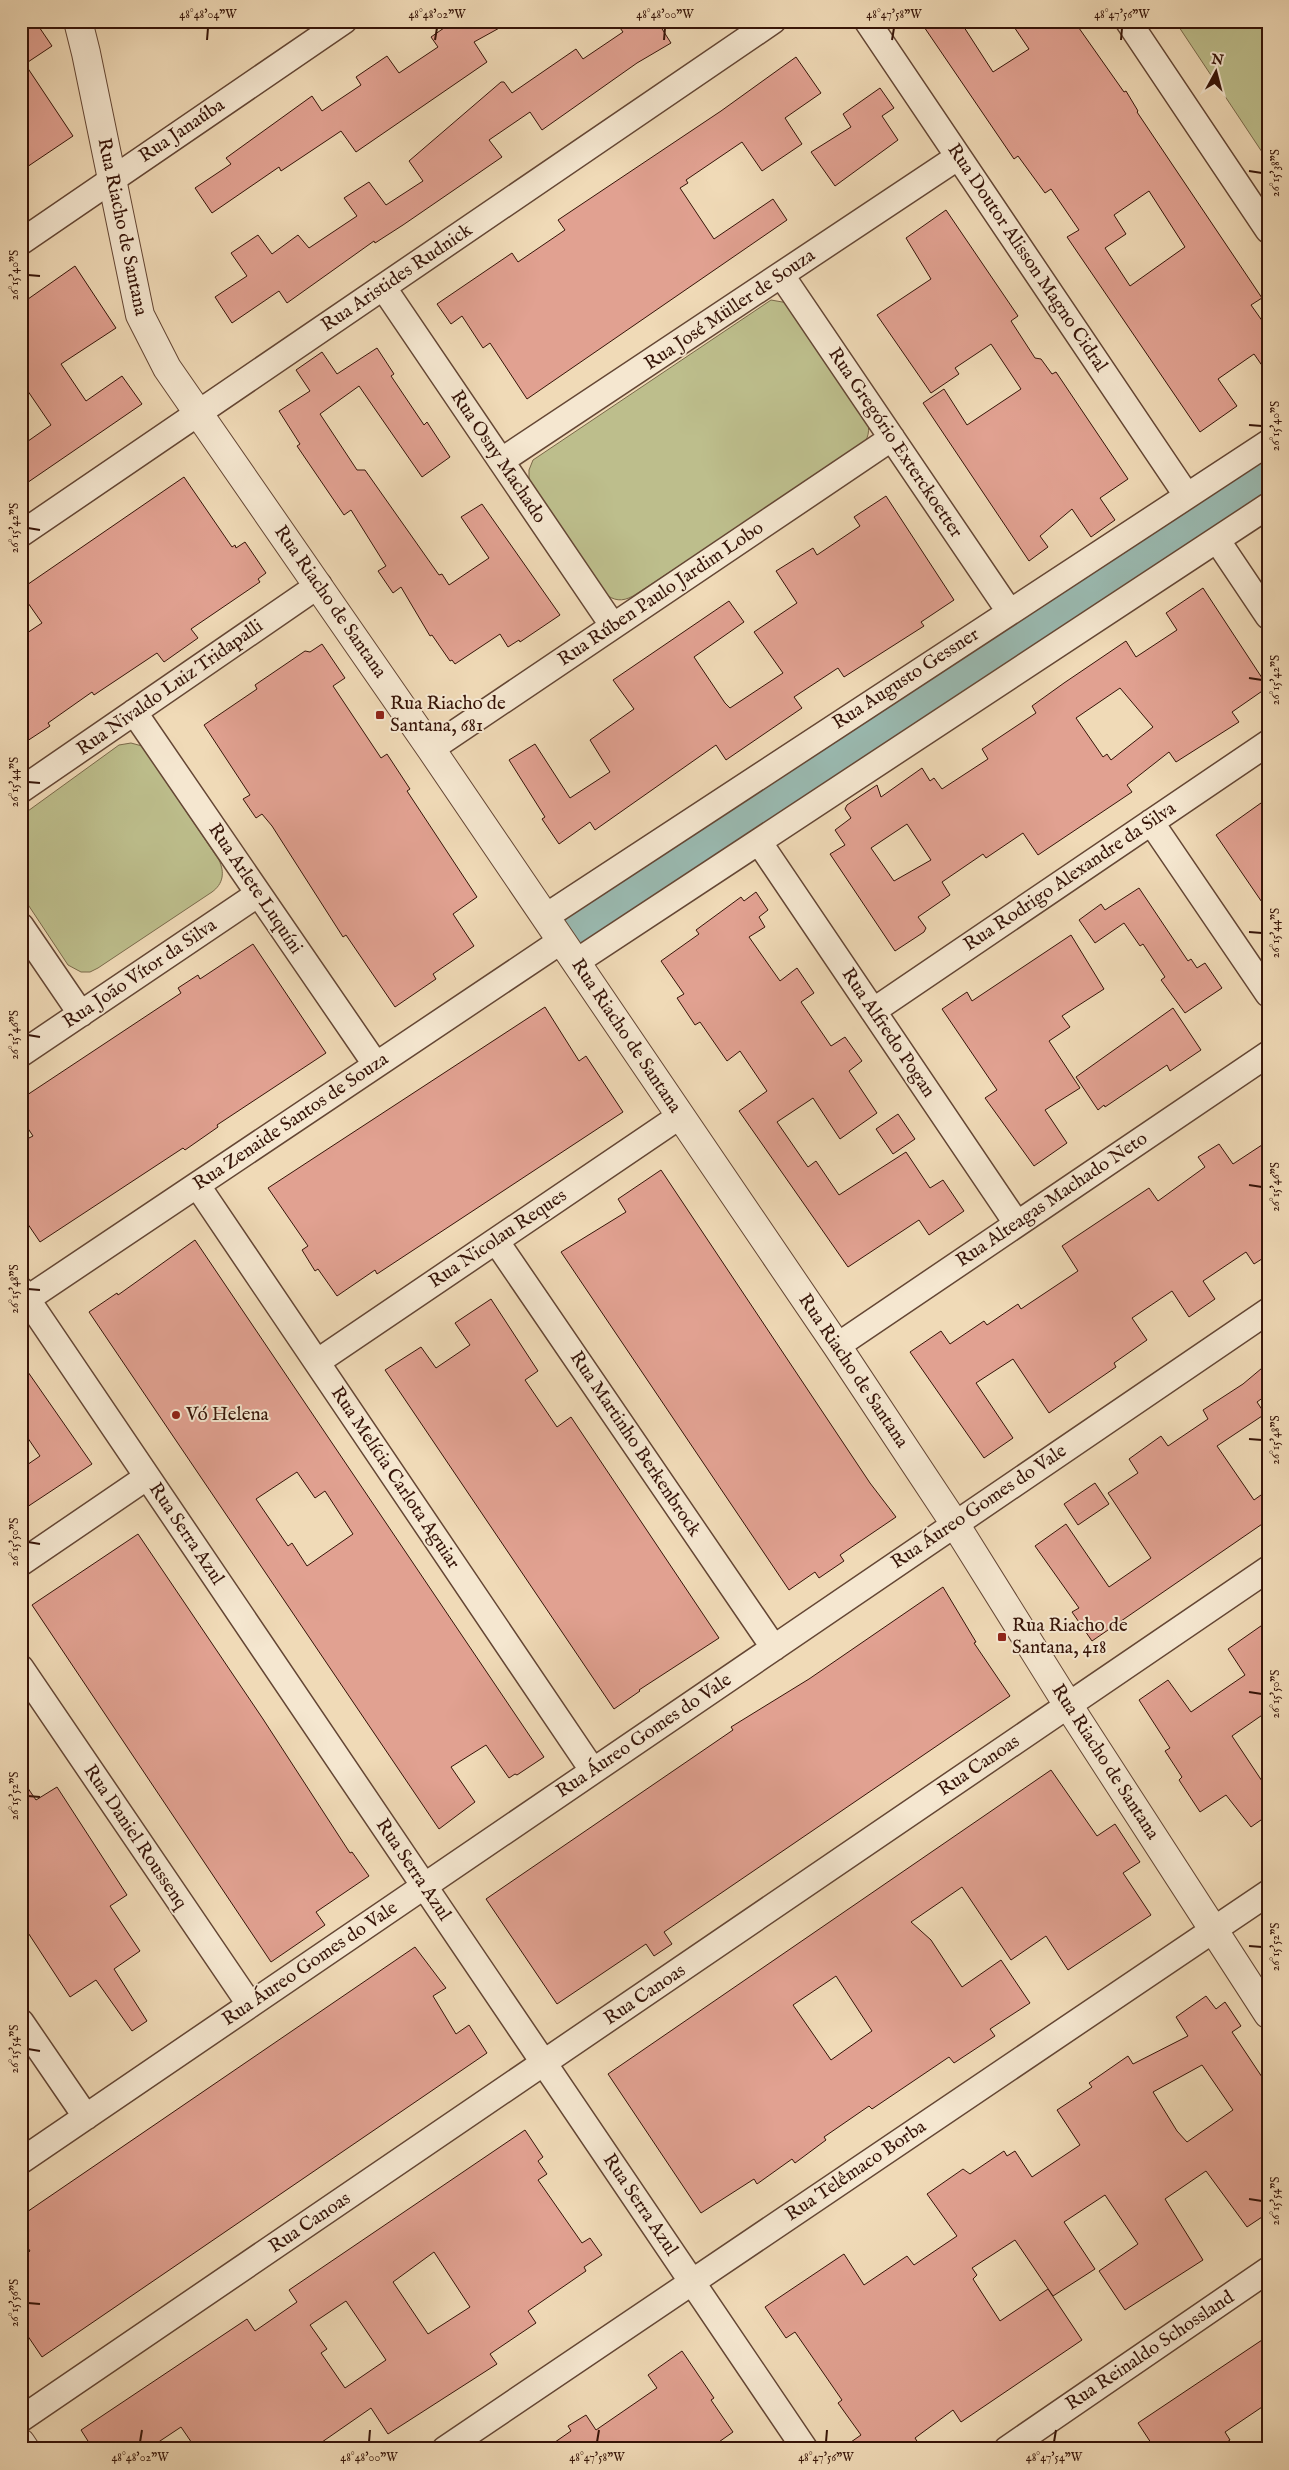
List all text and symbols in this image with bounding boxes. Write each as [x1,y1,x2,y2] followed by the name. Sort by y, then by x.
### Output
[179,7,237,22] text: 48°48'04"W
[408,7,466,22] text: 48°48'02"W
[636,7,694,22] text: 48°48'00"W
[866,7,922,22] text: 48°47'58"W
[1094,7,1150,22] text: 48°47'56"W
[1192,48,1242,98] north arrow
[1209,50,1225,70] text: N
[134,93,230,169] street label: Rua Janaúba
[91,136,153,319] street label: Rua Riacho de Santana
[941,139,1113,377] street label: Rua Doutor Alisson Magno Cidral
[1268,149,1283,197] text: 26°15'38"S
[317,218,478,337] street label: Rua Aristides Rudnick
[640,243,821,376] street label: Rua José Müller de Souza
[7,250,22,300] text: 26°15'40"S
[822,343,968,543] street label: Rua Gregório Exterckoetter
[445,386,551,528] street label: Rua Osny Machado
[1268,401,1283,451] text: 26°15'40"S
[7,503,22,553] text: 26°15'42"S
[553,516,769,672] street label: Rua Rúben Paulo Jardim Lobo
[268,521,392,684] street label: Rua Riacho de Santana
[72,614,268,762] street label: Rua Nivaldo Luiz Tridapalli
[828,623,984,735] street label: Rua Augusto Gessner
[1268,655,1283,705] text: 26°15'42"S
[390,692,506,738] place label: Rua Riacho de Santana, 681
[374,709,386,721] marker: Rua Riacho de Santana, 681
[7,757,22,807] text: 26°15'44"S
[959,796,1181,957] street label: Rua Rodrigo Alexandre da Silva
[202,819,308,959] street label: Rua Arlete Luquíni
[1268,908,1283,958] text: 26°15'44"S
[59,913,222,1034] street label: Rua João Vítor da Silva
[565,954,687,1118] street label: Rua Riacho de Santana
[836,964,940,1102] street label: Rua Alfredo Pogan
[7,1010,22,1060] text: 26°15'46"S
[189,1047,394,1196] street label: Rua Zenaide Santos de Souza
[952,1127,1152,1273] street label: Rua Alteagas Machado Neto
[1268,1162,1283,1212] text: 26°15'46"S
[424,1184,572,1294] street label: Rua Nicolau Reques
[7,1264,22,1314] text: 26°15'48"S
[792,1289,914,1453] street label: Rua Riacho de Santana
[564,1347,706,1542] street label: Rua Martinho Berkenbrock
[325,1382,465,1574] street label: Rua Melícia Carlota Aguiar
[185,1403,270,1427] place label: Vó Helena
[170,1409,182,1421] marker: Vó Helena
[1268,1415,1283,1465] text: 26°15'48"S
[886,1438,1072,1575] street label: Rua Áureo Gomes do Vale
[143,1478,229,1590] street label: Rua Serra Azul
[7,1518,22,1566] text: 26°15'50"S
[1012,1614,1128,1660] place label: Rua Riacho de Santana, 418
[996,1631,1008,1643] marker: Rua Riacho de Santana, 418
[551,1667,737,1804] street label: Rua Áureo Gomes do Vale
[1268,1670,1283,1718] text: 26°15'50"S
[1046,1680,1165,1845] street label: Rua Riacho de Santana
[933,1730,1025,1802] street label: Rua Canoas
[78,1760,193,1914] street label: Rua Daniel Roussenq
[7,1772,22,1820] text: 26°15'52"S
[370,1814,456,1926] street label: Rua Serra Azul
[217,1895,403,2032] street label: Rua Áureo Gomes do Vale
[1268,1923,1283,1971] text: 26°15'52"S
[599,1959,691,2031] street label: Rua Canoas
[7,2025,22,2073] text: 26°15'54"S
[781,2115,932,2227] street label: Rua Telêmaco Borba
[597,2149,683,2261] street label: Rua Serra Azul
[1268,2177,1283,2225] text: 26°15'54"S
[264,2187,356,2259] street label: Rua Canoas
[7,2279,22,2327] text: 26°15'56"S
[1061,2285,1239,2416] street label: Rua Reinaldo Schossland
[111,2450,169,2465] text: 48°48'02"W
[340,2450,398,2465] text: 48°48'00"W
[569,2450,625,2465] text: 48°47'58"W
[798,2450,854,2465] text: 48°47'56"W
[1026,2450,1083,2465] text: 48°47'54"W

